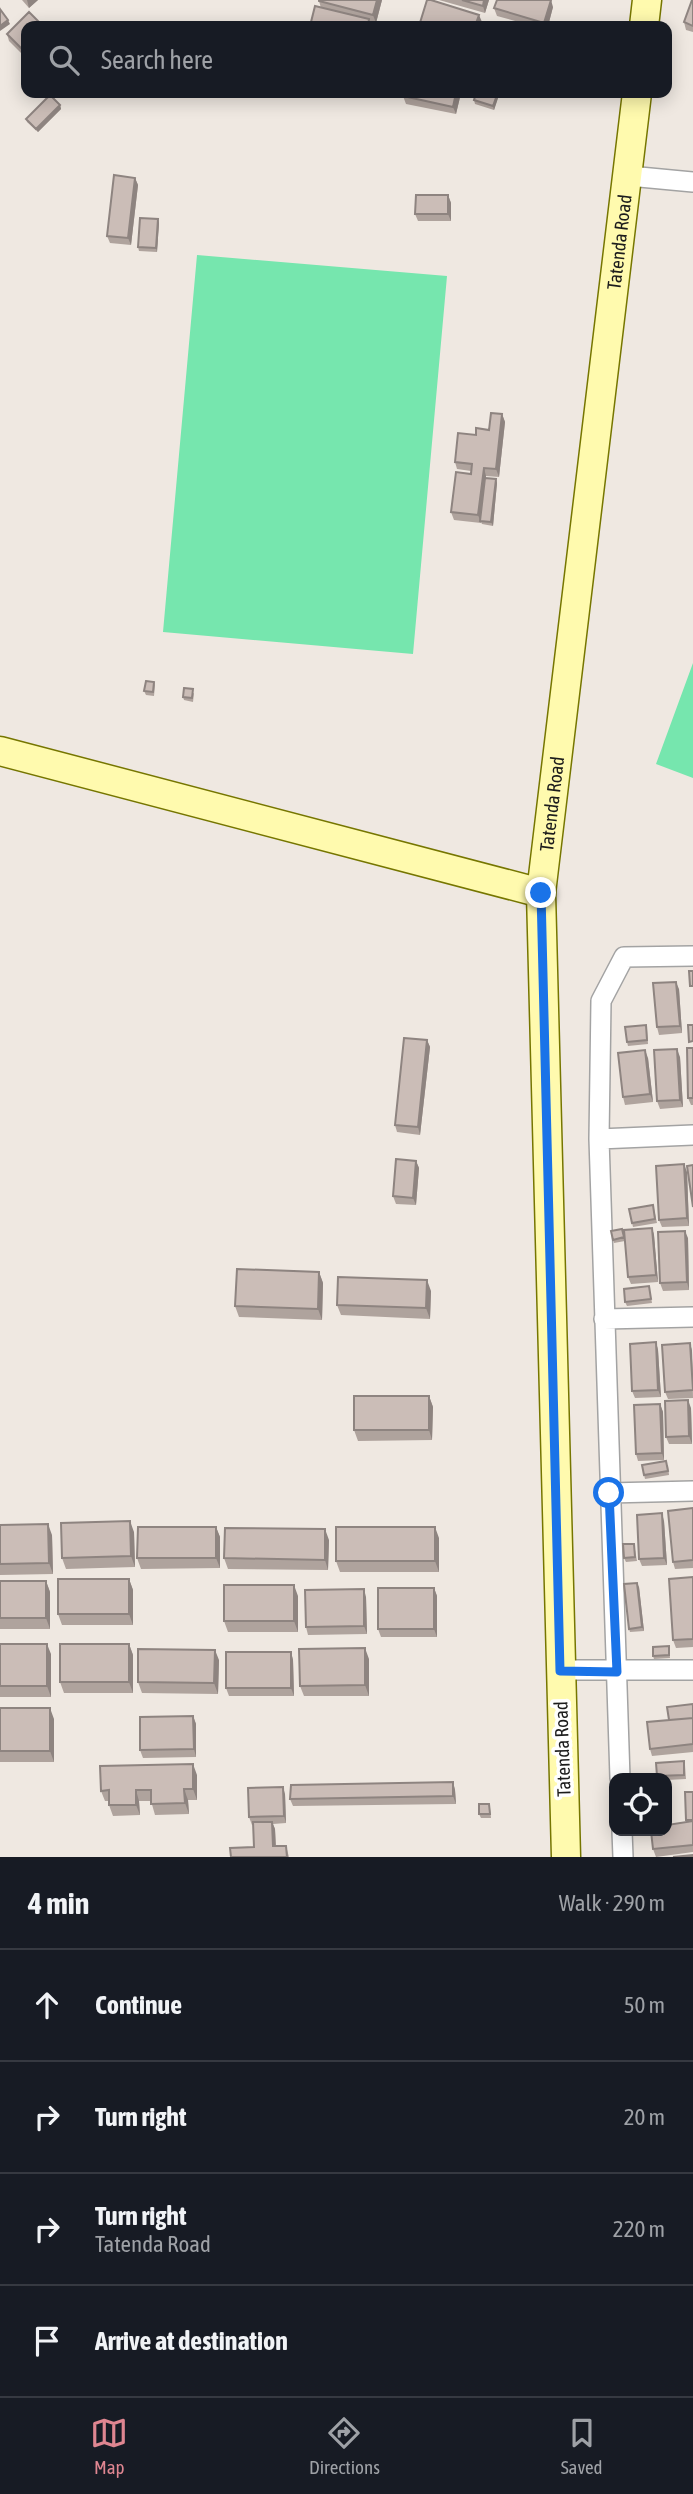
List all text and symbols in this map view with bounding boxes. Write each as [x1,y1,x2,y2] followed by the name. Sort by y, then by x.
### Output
[21,21,672,98] search box
[45,41,83,79] icon: search
[101,45,213,75] text: Search here
[602,193,636,291] street label: Tatenda Road
[535,755,568,853] street label: Tatenda Road
[525,877,556,908] route end
[593,1477,624,1508] route start
[549,1701,575,1797] street label: Tatenda Road
[609,1773,672,1836] map controls
[609,1773,672,1836] button: locate
[28,1886,89,1920] text: 4 min
[559,1890,665,1916] text: Walk · 290 m
[28,1986,66,2024] icon: ahead
[95,1990,182,2020] text: Continue
[624,1992,665,2018] text: 50 m
[28,2098,66,2136] icon: right
[95,2102,186,2132] text: Turn right
[624,2104,665,2130] text: 20 m
[95,2201,186,2231] text: Turn right
[28,2210,66,2248] icon: right
[613,2216,665,2242] text: 220 m
[95,2231,211,2257] text: Tatenda Road
[28,2322,66,2360] icon: arrive
[95,2326,288,2356] text: Arrive at destination
[90,2414,128,2478] tab: Map
[309,2414,380,2478] tab: Directions
[561,2414,603,2478] tab: Saved

